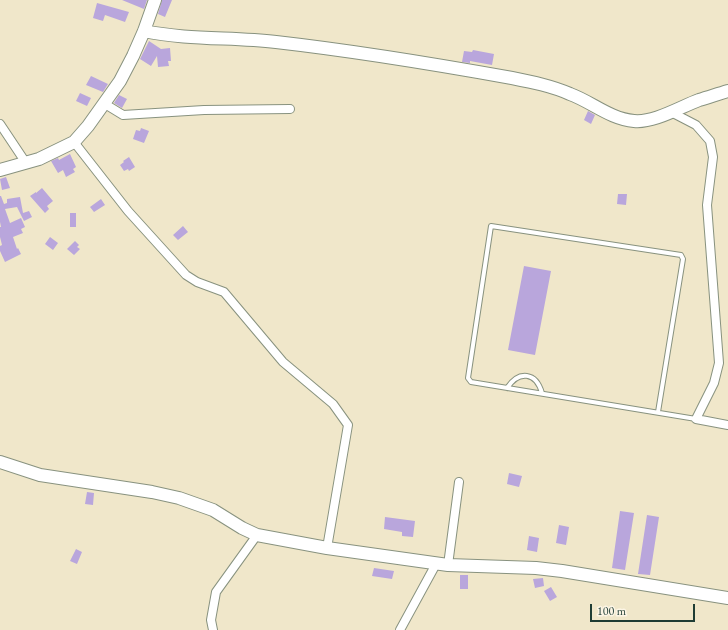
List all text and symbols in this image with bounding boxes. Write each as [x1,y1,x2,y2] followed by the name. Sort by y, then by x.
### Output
[592,596,697,622] scale bar
[597,603,626,619] text: 100 m

